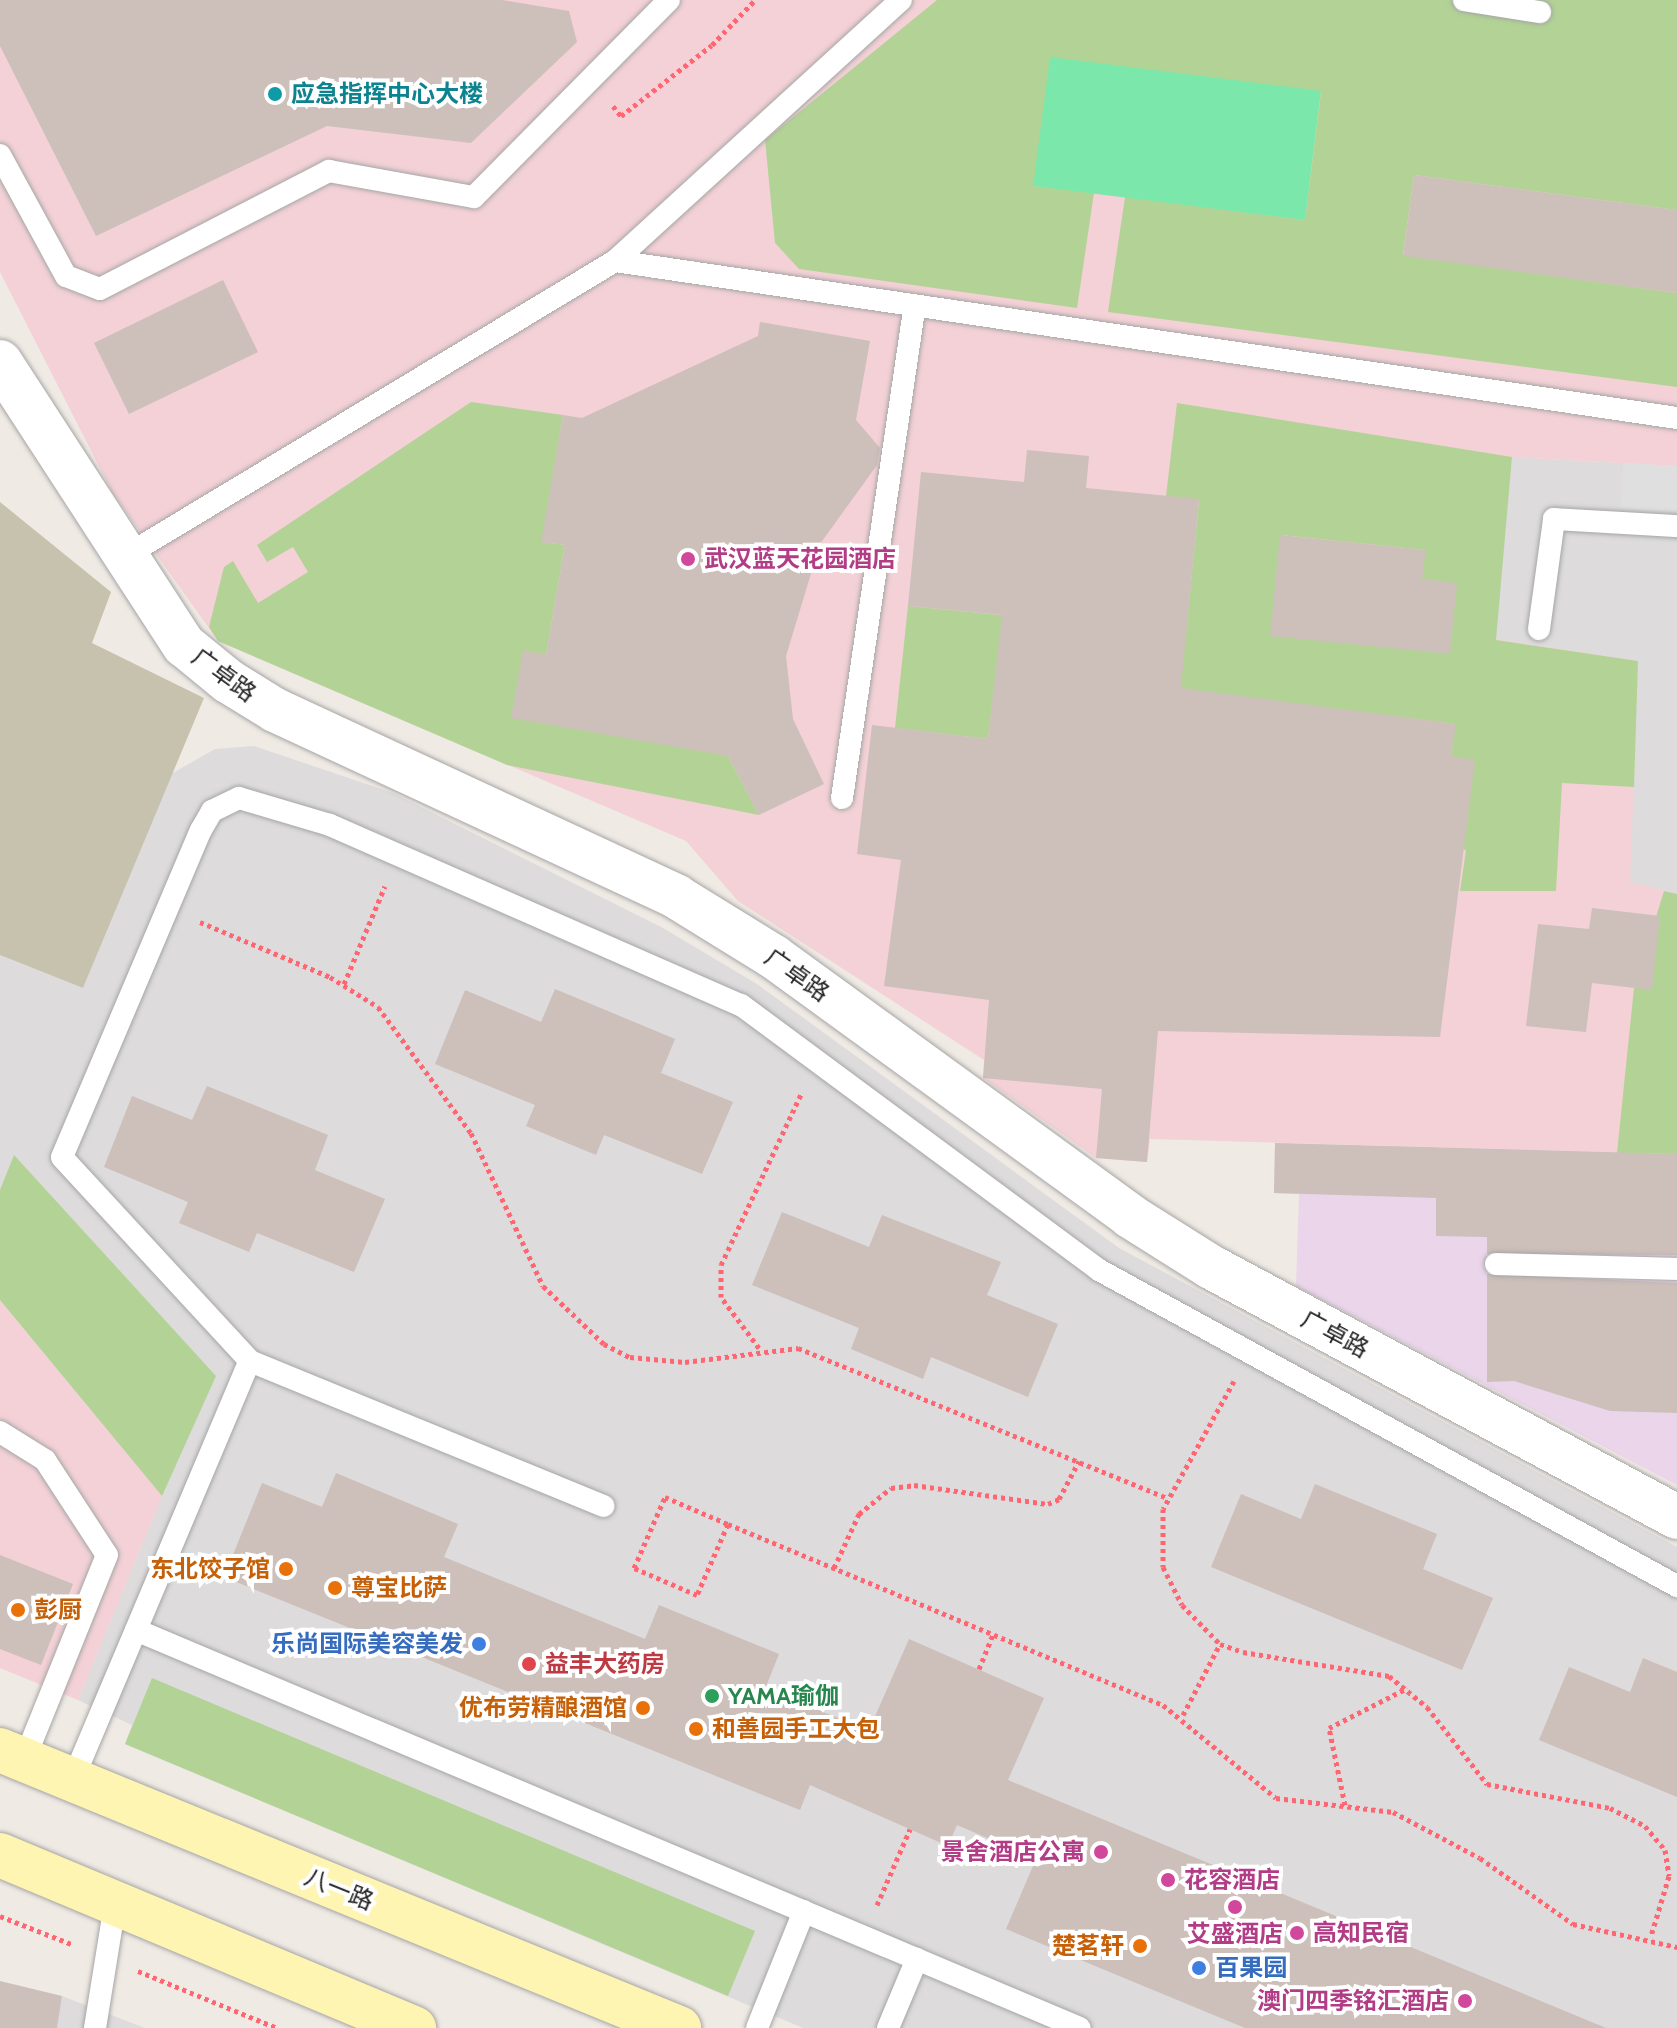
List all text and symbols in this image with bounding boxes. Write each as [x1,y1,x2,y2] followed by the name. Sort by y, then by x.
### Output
[291,80,483,108] place label: 应急指挥中心大楼
[266,85,284,103] marker: 应急指挥中心大楼
[704,545,896,573] place label: 武汉蓝天花园酒店
[679,550,697,568] marker: 武汉蓝天花园酒店
[186,642,262,708] street label: 广卓路
[759,943,835,1007] street label: 广卓路
[1296,1304,1374,1364] street label: 广卓路
[150,1555,270,1583] place label: 东北饺子馆
[277,1560,295,1578] marker: 东北饺子馆
[351,1574,447,1602] place label: 尊宝比萨
[326,1579,344,1597] marker: 尊宝比萨
[34,1596,82,1624] place label: 彭厨
[9,1601,27,1619] marker: 彭厨
[271,1630,463,1658] place label: 乐尚国际美容美发
[470,1635,488,1653] marker: 乐尚国际美容美发
[545,1650,665,1678] place label: 益丰大药房
[520,1655,538,1673] marker: 益丰大药房
[728,1682,839,1710] place label: YAMA瑜伽
[703,1687,721,1705] marker: YAMA瑜伽
[459,1694,627,1722] place label: 优布劳精酿酒馆
[634,1699,652,1717] marker: 优布劳精酿酒馆
[712,1715,880,1743] place label: 和善园手工大包
[687,1720,705,1738] marker: 和善园手工大包
[941,1838,1085,1866] place label: 景舍酒店公寓
[1092,1843,1110,1861] marker: 景舍酒店公寓
[300,1862,378,1916] street label: 八一路
[1184,1866,1280,1894] place label: 花容酒店
[1159,1871,1177,1889] marker: 花容酒店
[1226,1898,1244,1916] marker: 艾盛酒店
[1313,1919,1409,1947] place label: 高知民宿
[1187,1920,1283,1948] place label: 艾盛酒店
[1288,1924,1306,1942] marker: 高知民宿
[1052,1932,1124,1960] place label: 楚茗轩
[1131,1937,1149,1955] marker: 楚茗轩
[1215,1954,1287,1982] place label: 百果园
[1190,1959,1208,1977] marker: 百果园
[1257,1987,1449,2015] place label: 澳门四季铭汇酒店
[1456,1992,1474,2010] marker: 澳门四季铭汇酒店

